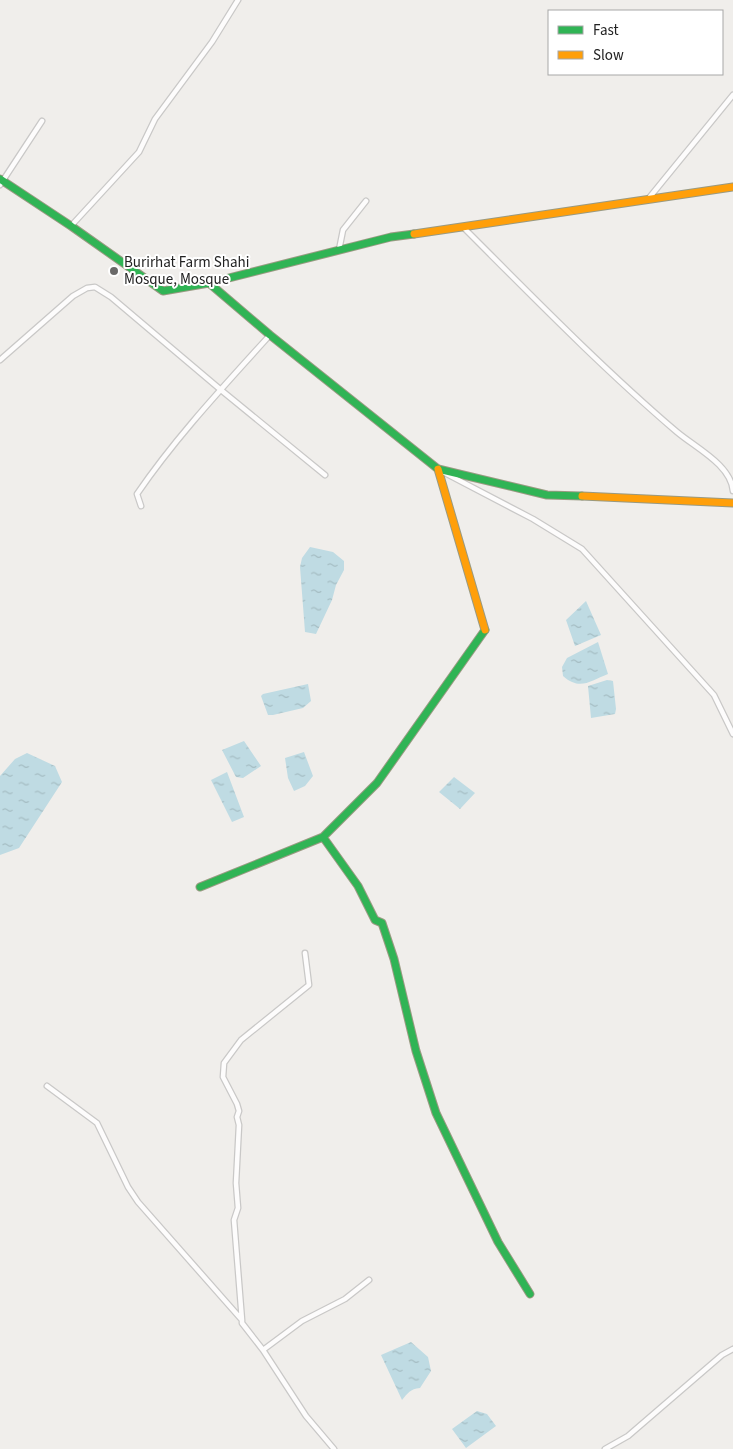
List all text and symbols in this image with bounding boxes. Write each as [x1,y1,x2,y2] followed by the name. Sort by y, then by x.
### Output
[548,10,723,75] legend
[593,20,619,41] text: Fast
[593,45,624,66] text: Slow
[124,252,249,290] place label: Burirhat Farm Shahi Mosque, Mosque
[108,265,120,277] marker: Burirhat Farm Shahi Mosque, Mosque

